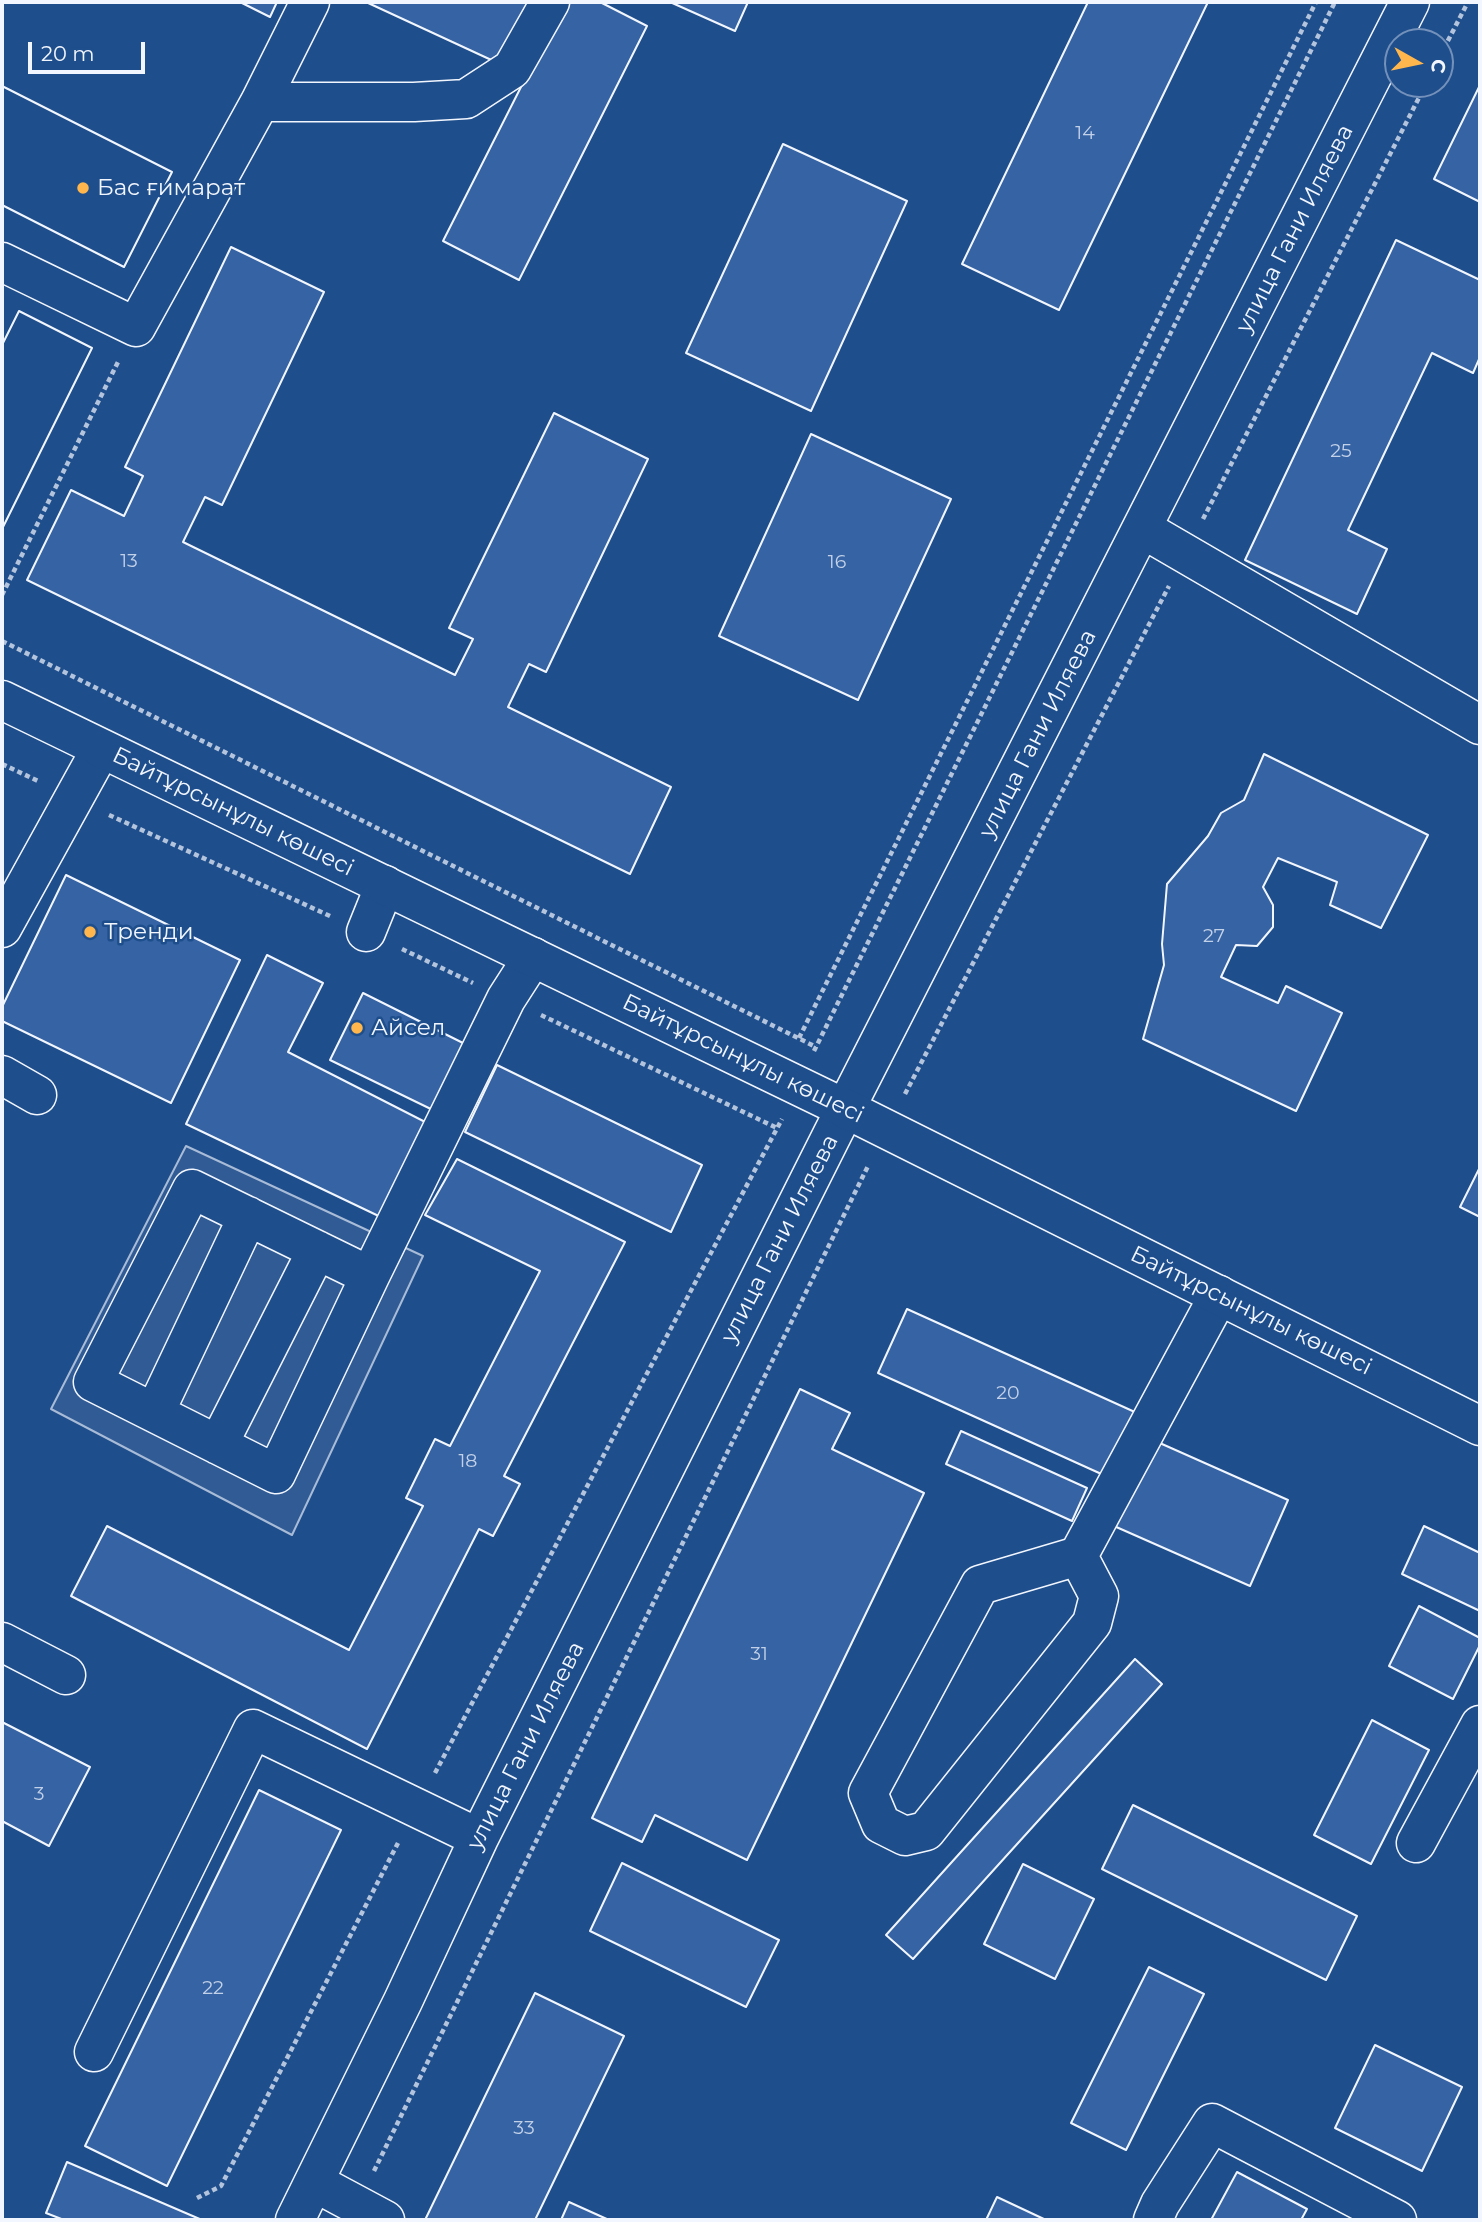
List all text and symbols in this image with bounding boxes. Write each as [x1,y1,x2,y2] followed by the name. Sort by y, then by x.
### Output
[32,28,149,72] scale bar
[1384,28,1454,98] north arrow
[41,41,95,66] text: 20 m
[1426,57,1451,75] text: С
[1230,120,1360,338] street label: улица Гани Иляева
[1075,122,1095,144] house number: 14
[97,174,245,202] place label: Бас ғимарат
[75,180,91,196] marker: Бас ғимарат
[1330,440,1352,462] house number: 25
[120,550,138,572] house number: 13
[828,551,846,573] house number: 16
[973,625,1103,843] street label: улица Гани Иляева
[108,741,358,883] street label: Байтұрсынұлы көшесі
[104,918,194,946] place label: Тренди
[82,924,98,940] marker: Тренди
[1203,925,1225,947] house number: 27
[618,988,868,1130] street label: Байтұрсынұлы көшесі
[371,1014,445,1042] place label: Айсел
[349,1020,365,1036] marker: Айсел
[715,1130,845,1348] street label: улица Гани Иляева
[1126,1240,1376,1382] street label: Байтұрсынұлы көшесі
[996,1382,1020,1404] house number: 20
[459,1450,477,1472] house number: 18
[461,1637,591,1855] street label: улица Гани Иляева
[750,1643,768,1665] house number: 31
[34,1783,44,1805] house number: 3
[202,1977,224,1999] house number: 22
[513,2117,535,2139] house number: 33

